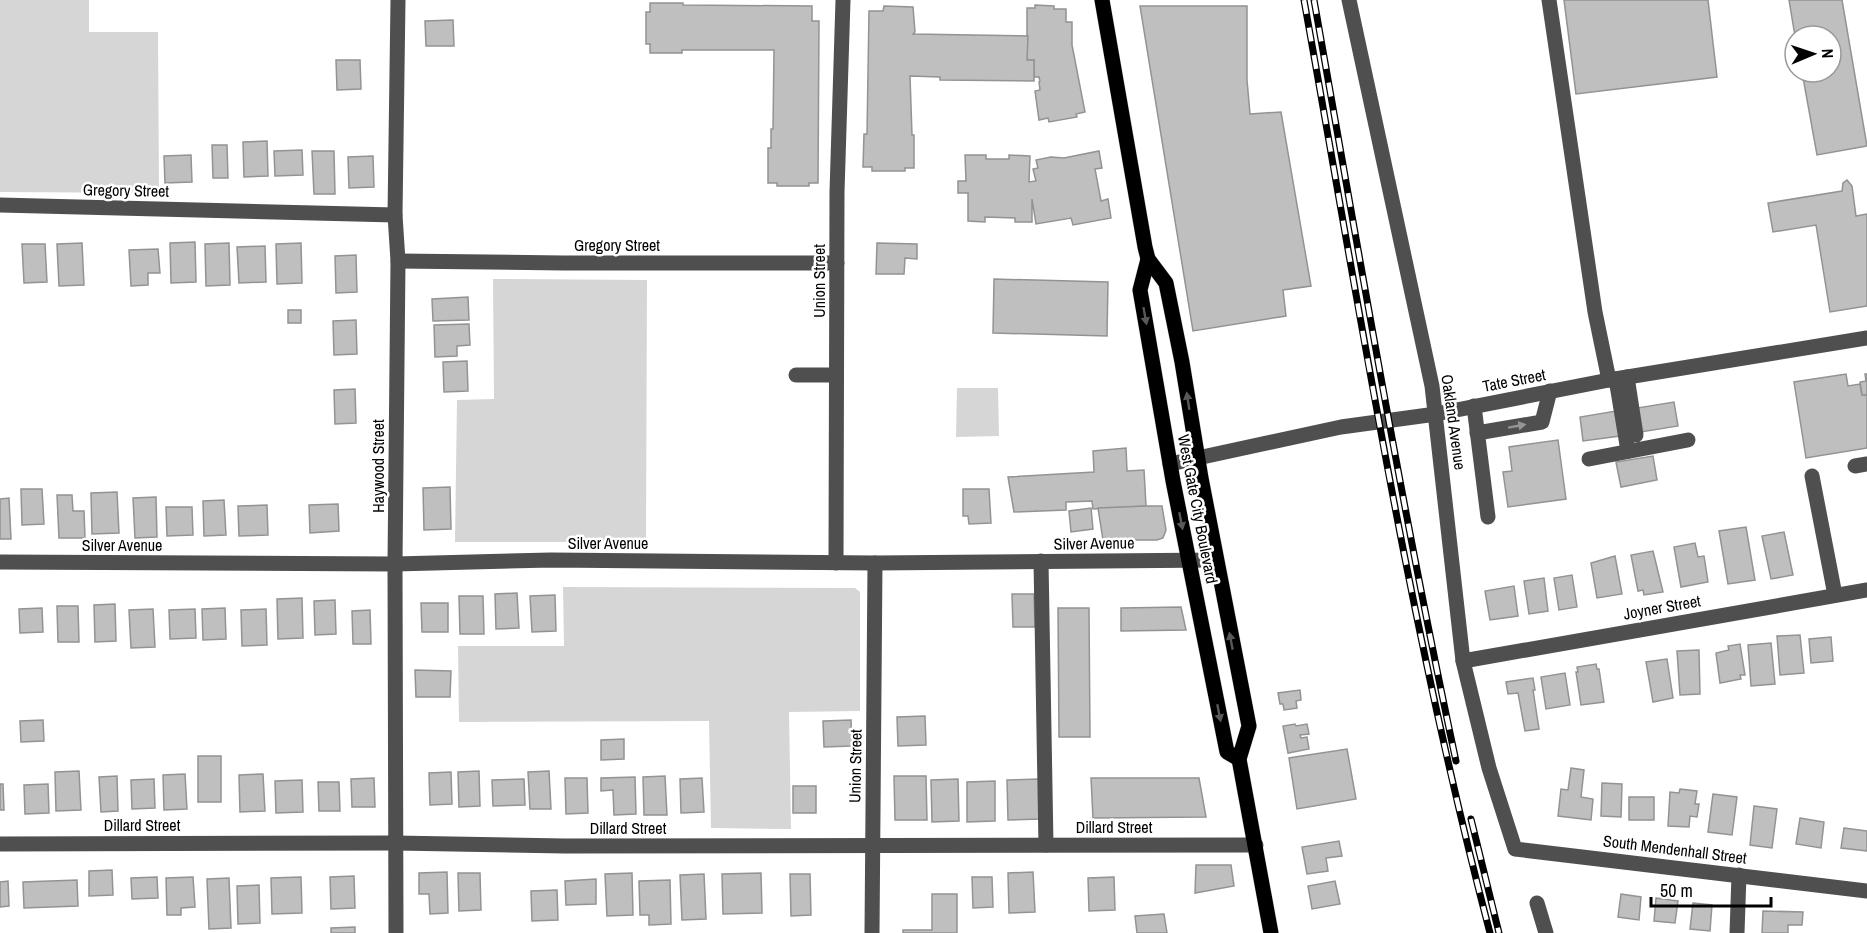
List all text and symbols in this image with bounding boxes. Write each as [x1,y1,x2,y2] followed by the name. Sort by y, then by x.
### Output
[1783,24,1843,84] north arrow
[1817,48,1839,59] text: N
[83,178,170,202] street label: Gregory Street
[574,234,660,256] street label: Gregory Street
[808,244,830,318] street label: Union Street
[1140,307,1149,326] one-way arrow
[1481,363,1548,397] street label: Tate Street
[1436,373,1472,471] street label: Oakland Avenue
[1183,392,1192,411] one-way arrow
[367,419,389,513] street label: Haywood Street
[1507,421,1526,430] one-way arrow
[1173,433,1223,585] street label: West Gate City Boulevard
[1177,512,1186,531] one-way arrow
[1053,531,1135,555] street label: Silver Avenue
[568,532,648,554] street label: Silver Avenue
[82,534,162,556] street label: Silver Avenue
[1622,589,1703,625] street label: Joyner Street
[1226,631,1235,650] one-way arrow
[1215,703,1224,722] one-way arrow
[843,729,867,803] street label: Union Street
[104,814,181,836] street label: Dillard Street
[1076,816,1153,838] street label: Dillard Street
[590,817,667,839] street label: Dillard Street
[1602,829,1748,869] street label: South Mendenhall Street
[1651,870,1771,908] scale bar
[1660,878,1693,903] text: 50 m

